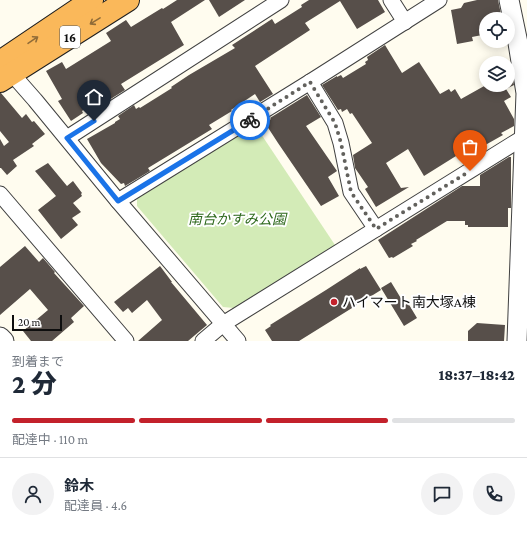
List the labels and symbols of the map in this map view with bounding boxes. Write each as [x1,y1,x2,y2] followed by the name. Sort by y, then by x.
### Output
[89,17,101,25] one-way arrow
[60,26,80,48] road number: 16
[27,36,38,44] one-way arrow
[77,80,111,121] pin
[230,100,270,140] courier
[453,130,487,171] pin
[188,211,288,227] park label: 南台かすみ公園
[342,294,476,310] place label: ハイマート南大塚A棟
[329,297,339,307] marker: ハイマート南大塚A棟
[12,313,62,332] scale bar

